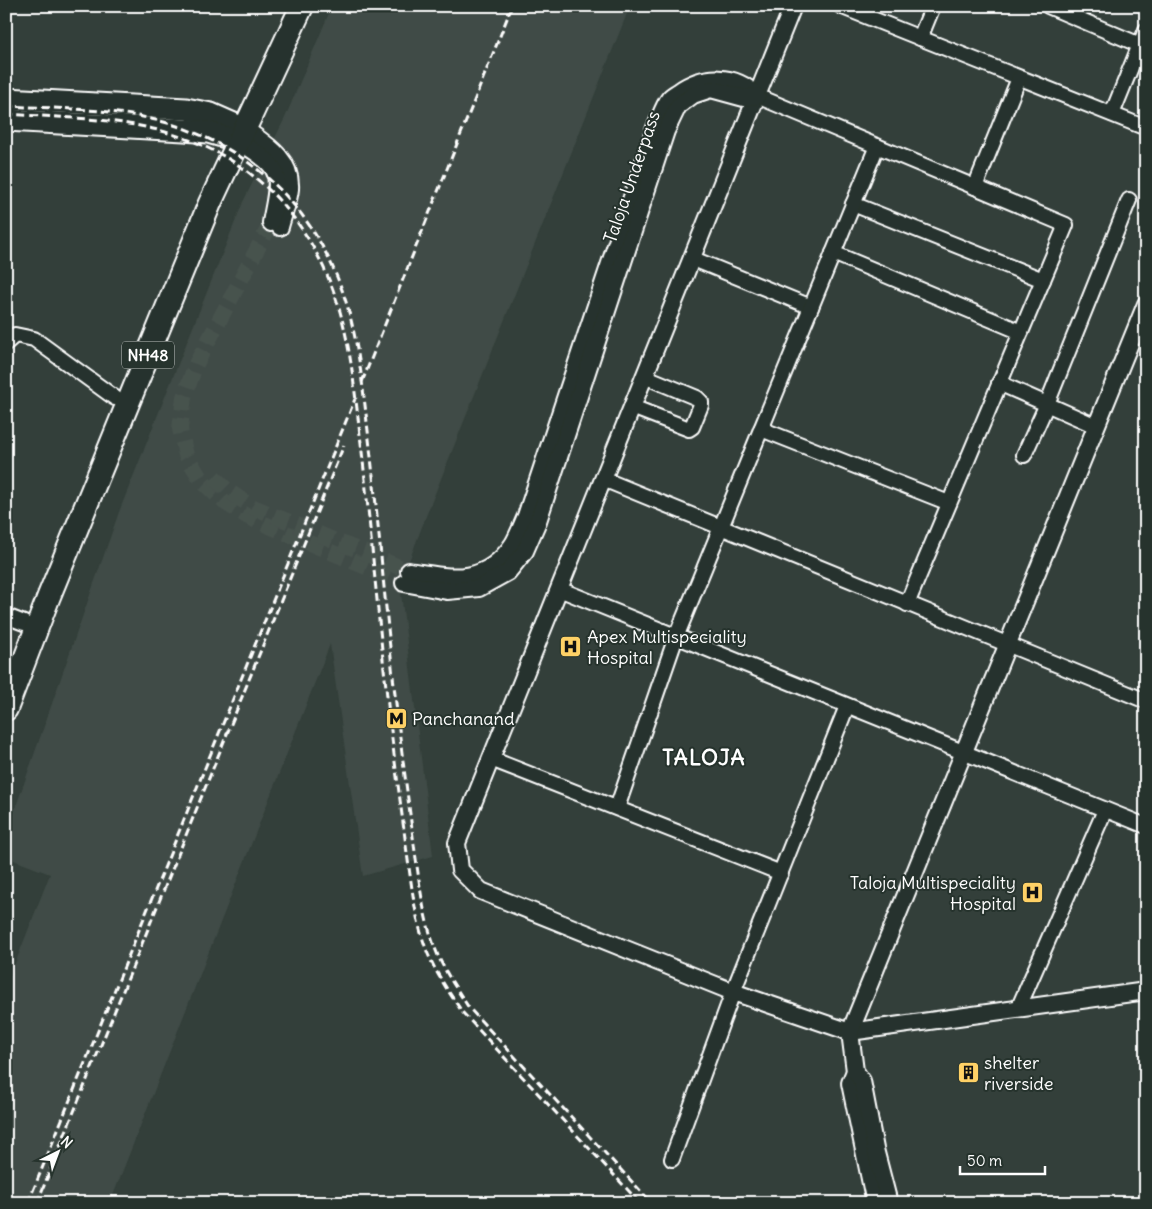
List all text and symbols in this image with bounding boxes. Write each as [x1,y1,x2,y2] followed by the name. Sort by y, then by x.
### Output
[598,108,665,246] street label: Taloja Underpass
[122,342,174,368] road number: NH48
[587,625,747,669] place label: Apex Multispeciality Hospital
[559,635,583,659] hospital icon: Apex Multispeciality Hospital
[384,707,408,731] metro station icon: Panchanand
[412,707,515,730] place label: Panchanand
[662,743,746,771] district label: TALOJA
[850,871,1016,915] place label: Taloja Multispeciality Hospital
[1020,881,1044,905] hospital icon: Taloja Multispeciality Hospital
[984,1051,1054,1095] place label: shelter riverside
[956,1061,980,1085] building icon: shelter riverside
[32,1126,82,1176] north arrow
[57,1132,76,1152] text: N
[960,1144,1044,1176] scale bar
[967,1151,1002,1170] text: 50 m

